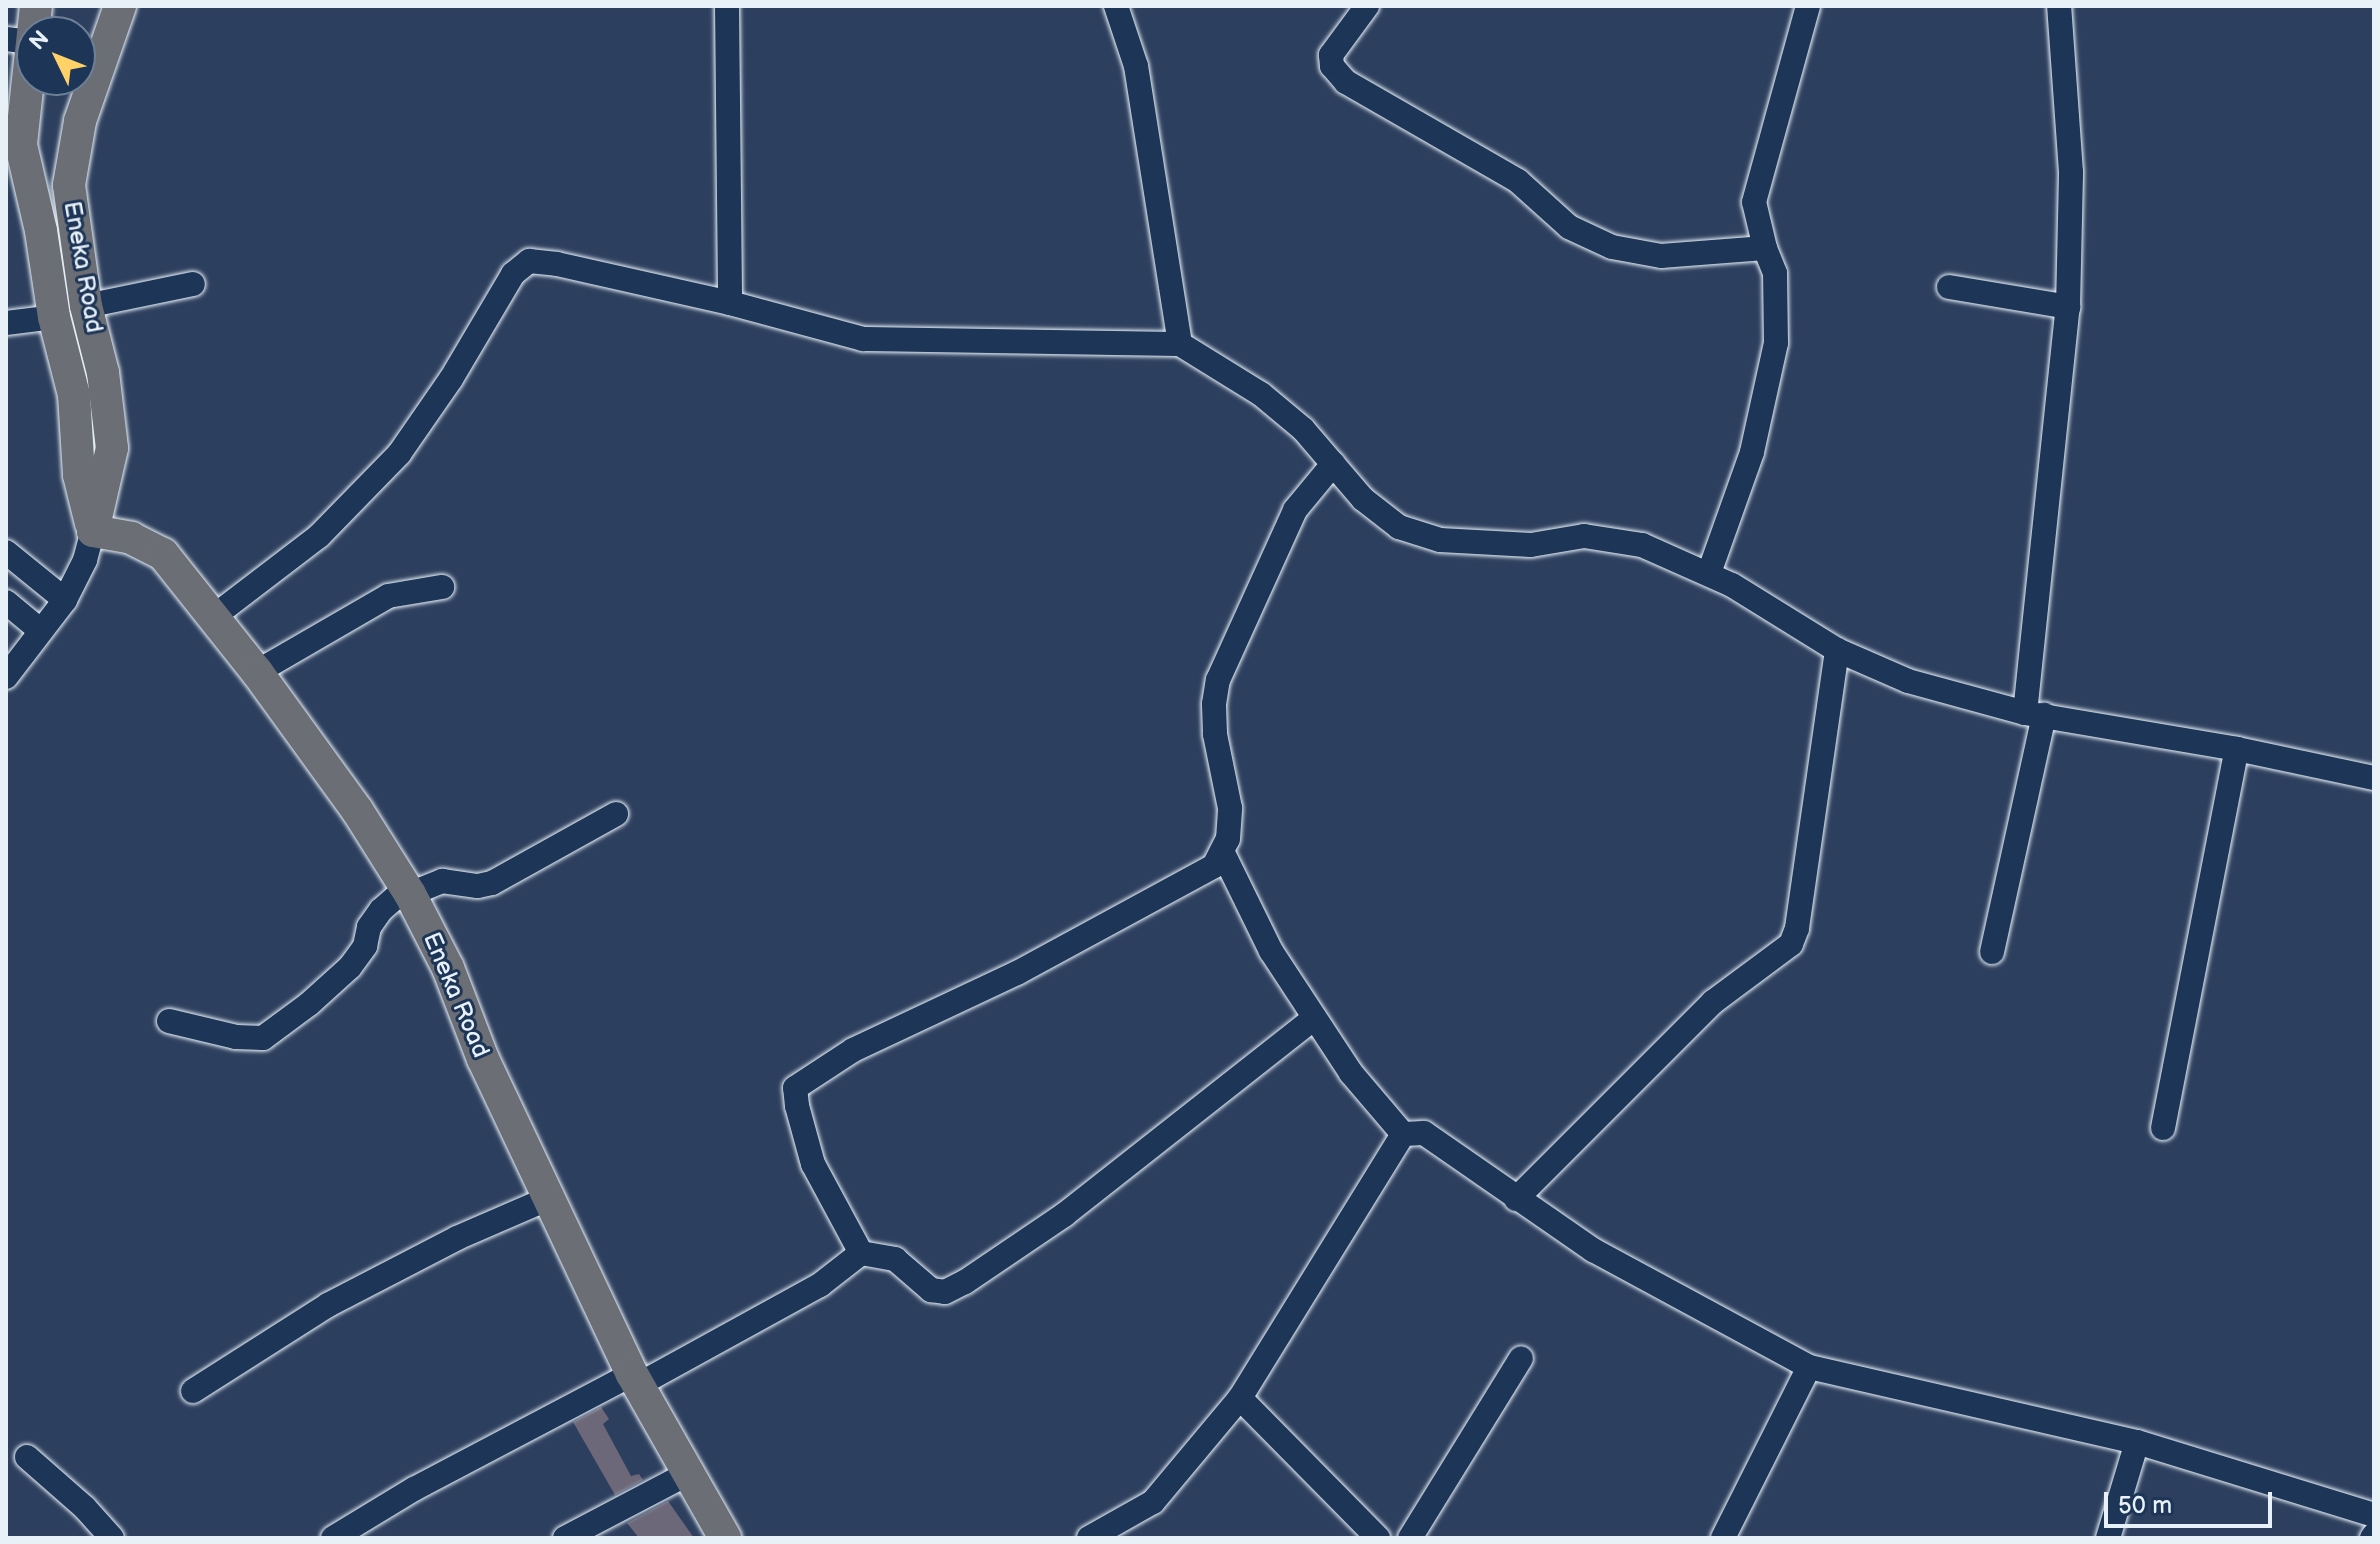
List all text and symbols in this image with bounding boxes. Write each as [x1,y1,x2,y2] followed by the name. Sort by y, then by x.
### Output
[16,16,96,96] north arrow
[24,25,55,56] text: N
[57,199,109,335] street label: Eneka Road
[417,928,495,1062] street label: Eneka Road
[2108,1476,2276,1526] scale bar
[2118,1491,2172,1520] text: 50 m

